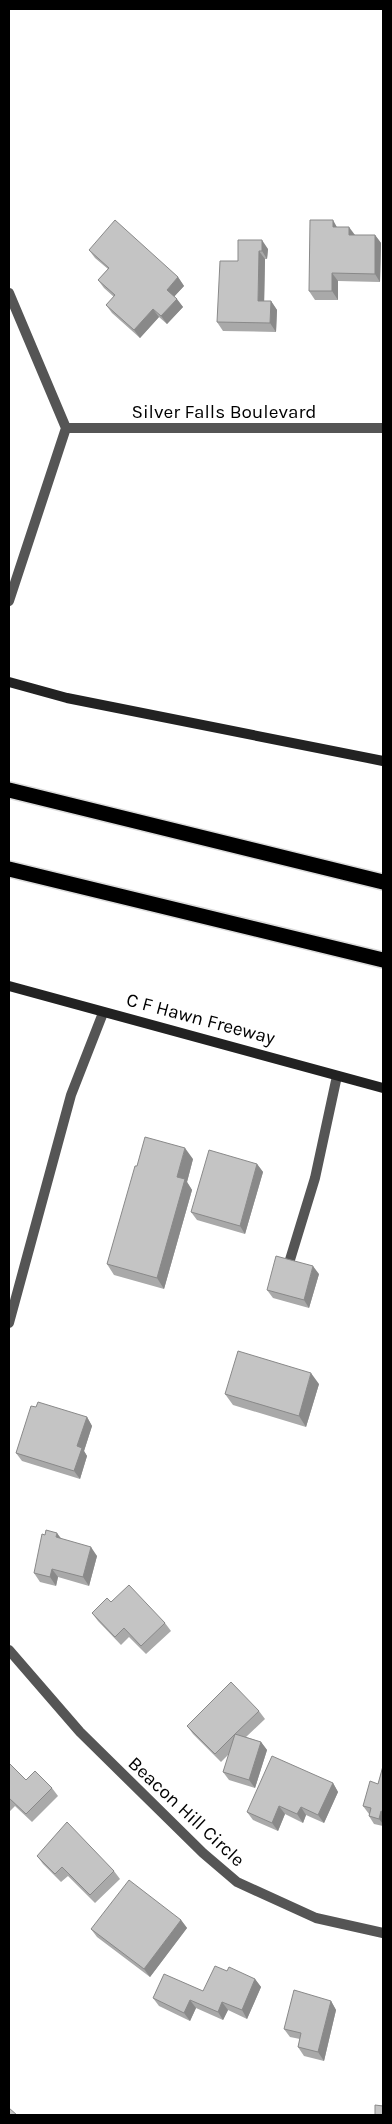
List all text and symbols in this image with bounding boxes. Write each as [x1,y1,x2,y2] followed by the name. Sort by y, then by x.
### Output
[131,401,317,423] street label: Silver Falls Boulevard
[124,989,278,1049] street label: C F Hawn Freeway
[124,1752,249,1871] street label: Beacon Hill Circle

